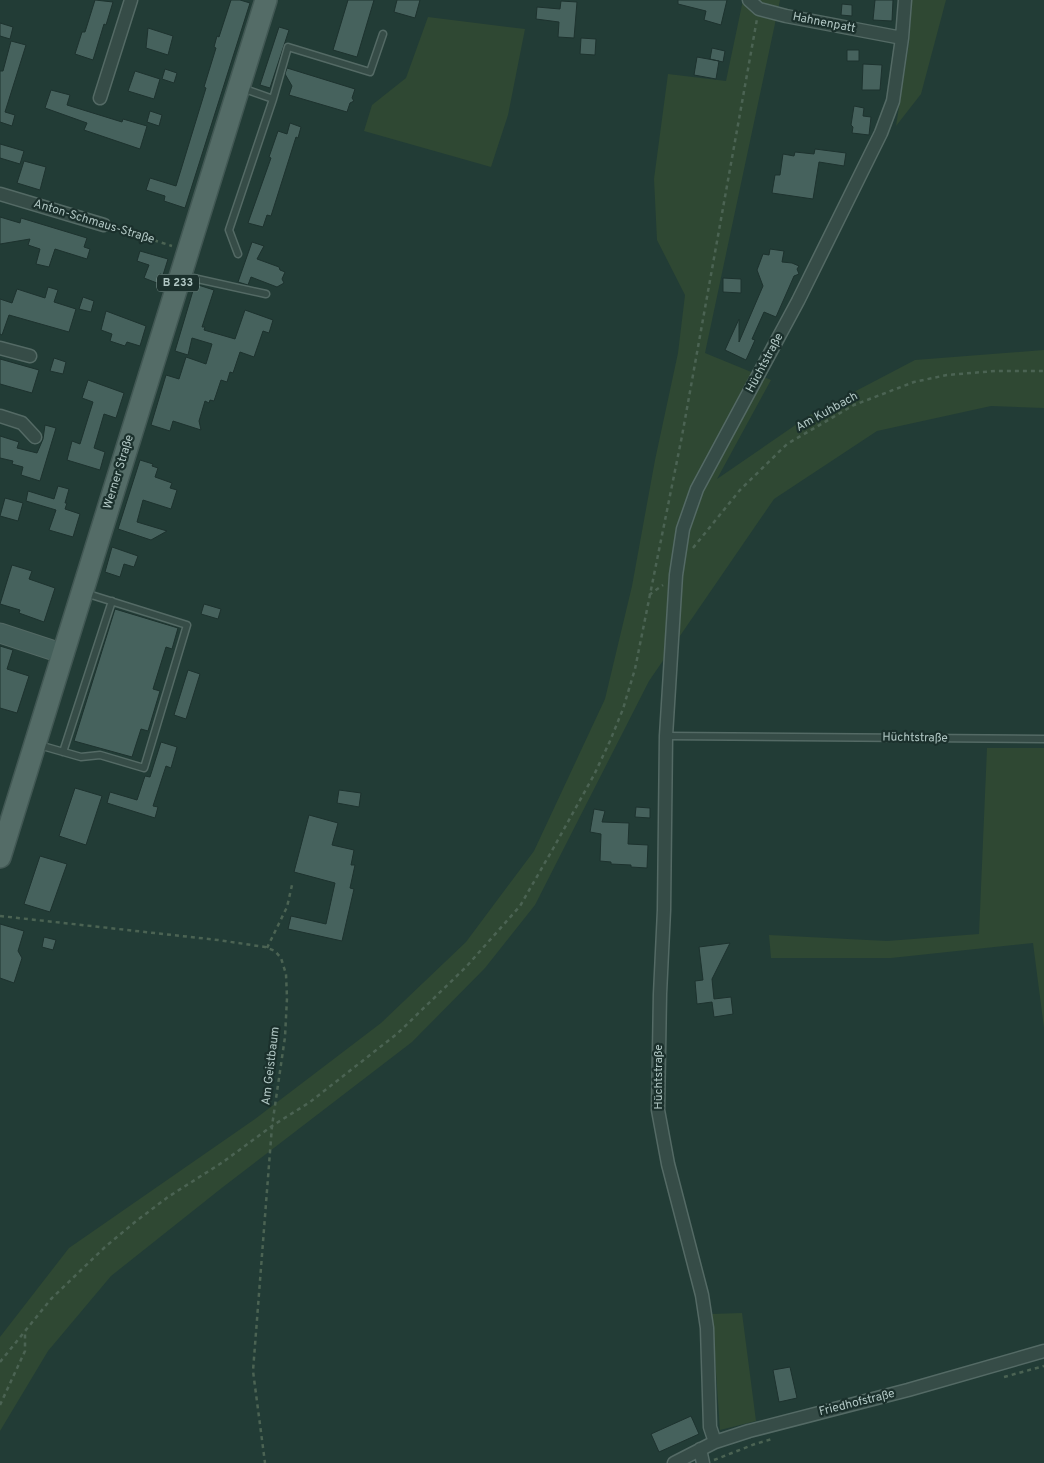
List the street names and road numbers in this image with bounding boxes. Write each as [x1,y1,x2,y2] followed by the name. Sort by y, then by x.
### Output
[791,9,857,37] street label: Hahnenpatt
[32,196,156,248] street label: Anton-Schmaus-Straße
[157,274,199,292] road number: B 233
[743,330,787,396] street label: Hüchtstraße
[793,388,861,436] street label: Am Kuhbach
[100,433,138,511] street label: Werner Straße
[882,729,948,747] street label: Hüchtstraße
[258,1026,284,1106] street label: Am Geistbaum
[651,1044,667,1110] street label: Hüchtstraße
[817,1386,897,1420] street label: Friedhofstraße

